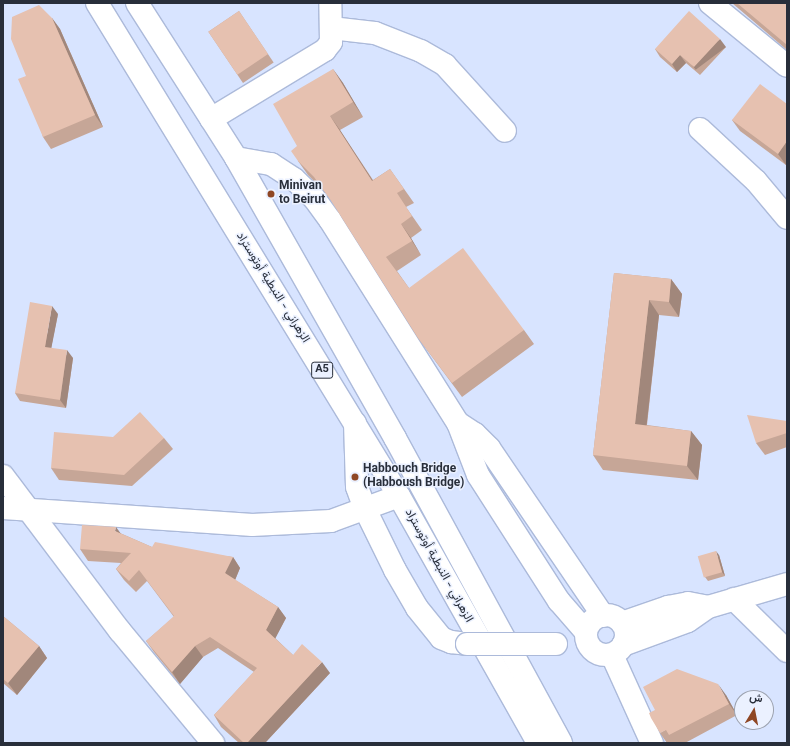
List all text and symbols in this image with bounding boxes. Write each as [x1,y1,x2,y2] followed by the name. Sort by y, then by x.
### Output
[279,180,325,208] place label: Minivan to Beirut
[266,189,276,199] marker: Minivan to Beirut
[232,230,312,346] street label: الزهراني - النبطية أوتوستراد
[311,361,333,379] road number: A5
[363,463,465,491] place label: Habbouch Bridge (Habboush Bridge)
[350,472,360,482] marker: Habbouch Bridge (Habboush Bridge)
[401,507,475,625] street label: الزهراني - النبطية أوتوستراد
[748,689,764,708] text: ش
[734,690,774,730] north arrow

